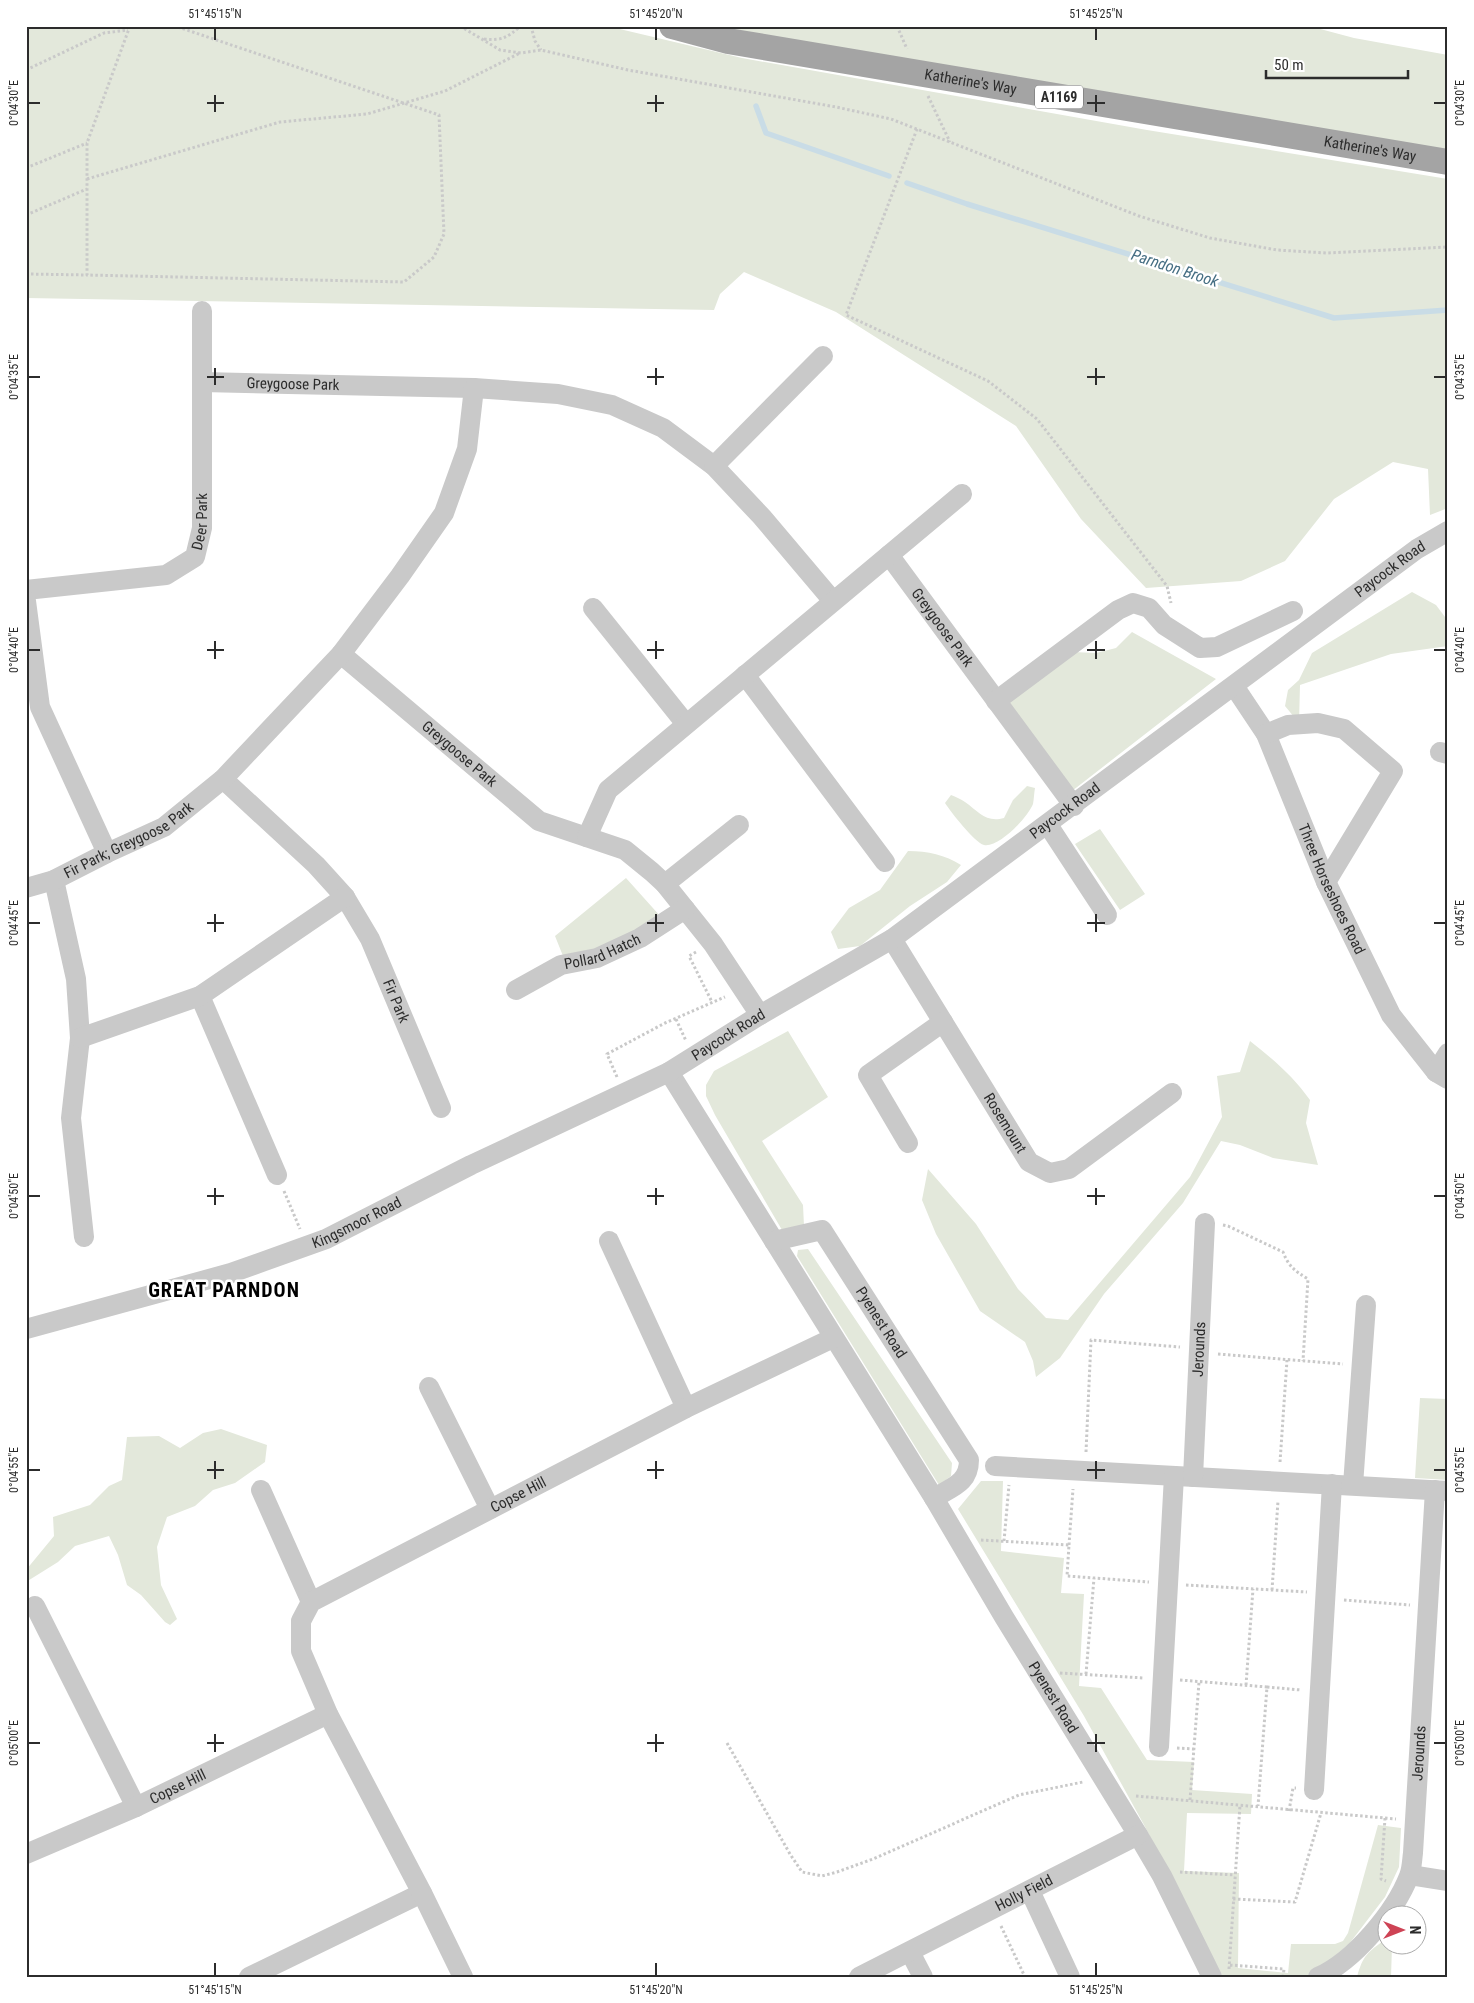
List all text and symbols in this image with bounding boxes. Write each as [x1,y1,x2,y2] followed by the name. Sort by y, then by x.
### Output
[188,7,242,21] text: 51°45'15"N
[629,7,683,21] text: 51°45'20"N
[1069,7,1123,21] text: 51°45'25"N
[1266,48,1409,80] scale bar
[1274,56,1304,74] text: 50 m
[923,65,1018,98] street label: Katherine's Way
[7,80,21,126] text: 0°04'30"E
[1453,80,1467,126] text: 0°04'30"E
[1035,85,1083,108] road number: A1169
[1323,132,1417,165] street label: Katherine's Way
[1129,245,1222,291] water label: Parndon Brook
[7,354,21,400] text: 0°04'35"E
[1453,354,1467,400] text: 0°04'35"E
[246,374,340,394] street label: Greygoose Park
[188,493,211,552] street label: Deer Park
[1351,537,1428,601] street label: Paycock Road
[908,585,977,670] street label: Greygoose Park
[7,627,21,673] text: 0°04'40"E
[1453,627,1467,673] text: 0°04'40"E
[418,717,501,791] street label: Greygoose Park
[1026,779,1104,843] street label: Paycock Road
[61,798,197,882] street label: Fir Park; Greygoose Park
[1294,821,1369,957] street label: Three Horseshoes Road
[7,900,21,946] text: 0°04'45"E
[1453,900,1467,946] text: 0°04'45"E
[563,930,643,973] street label: Pollard Hatch
[379,977,413,1026] street label: Fir Park
[688,1005,768,1065] street label: Paycock Road
[980,1090,1030,1156] street label: Rosemount
[7,1173,21,1219] text: 0°04'50"E
[1453,1173,1467,1219] text: 0°04'50"E
[310,1193,404,1252] street label: Kingsmoor Road
[148,1278,300,1302] district label: GREAT PARNDON
[852,1284,910,1361] street label: Pyenest Road
[1189,1321,1209,1377] street label: Jerounds
[7,1447,21,1493] text: 0°04'55"E
[1453,1447,1467,1493] text: 0°04'55"E
[487,1473,549,1517] street label: Copse Hill
[1025,1658,1082,1736] street label: Pyenest Road
[7,1720,21,1766] text: 0°05'00"E
[1453,1720,1467,1766] text: 0°05'00"E
[1408,1725,1430,1781] street label: Jerounds
[147,1766,209,1808] street label: Copse Hill
[992,1871,1056,1915] street label: Holly Field
[1376,1906,1426,1956] north arrow
[1407,1926,1423,1934] text: N
[188,1983,242,1997] text: 51°45'15"N
[629,1983,683,1997] text: 51°45'20"N
[1069,1983,1123,1997] text: 51°45'25"N

